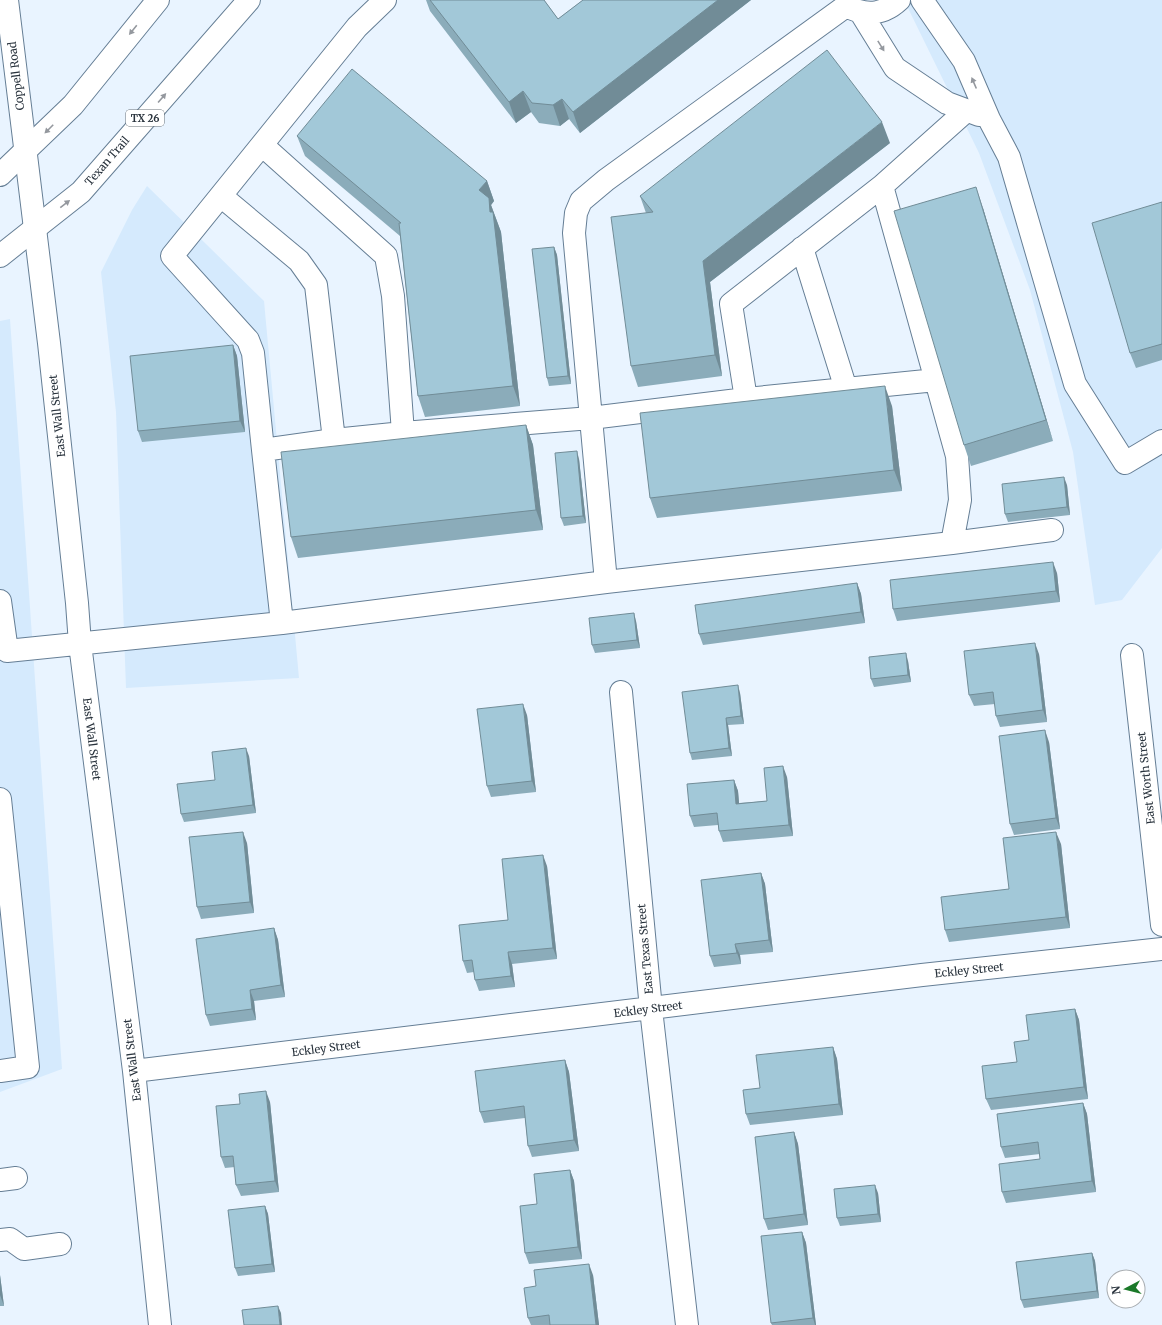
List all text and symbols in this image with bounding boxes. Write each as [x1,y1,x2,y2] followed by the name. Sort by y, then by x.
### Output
[129,25,138,36] one-way arrow
[5,40,27,111] street label: Coppell Road
[878,40,885,52] one-way arrow
[970,77,976,89] one-way arrow
[157,93,167,103] one-way arrow
[126,110,164,126] road number: TX 26
[44,124,54,134] one-way arrow
[82,133,133,189] street label: Texan Trail
[60,200,71,208] one-way arrow
[46,373,68,458] street label: East Wall Street
[80,697,104,782] street label: East Wall Street
[1134,730,1158,825] street label: East Worth Street
[634,903,656,995] street label: East Texas Street
[934,959,1005,981] street label: Eckley Street
[613,998,684,1020] street label: Eckley Street
[120,1017,144,1102] street label: East Wall Street
[291,1037,362,1059] street label: Eckley Street
[1106,1269,1146,1309] north arrow
[1109,1285,1124,1295] text: N

